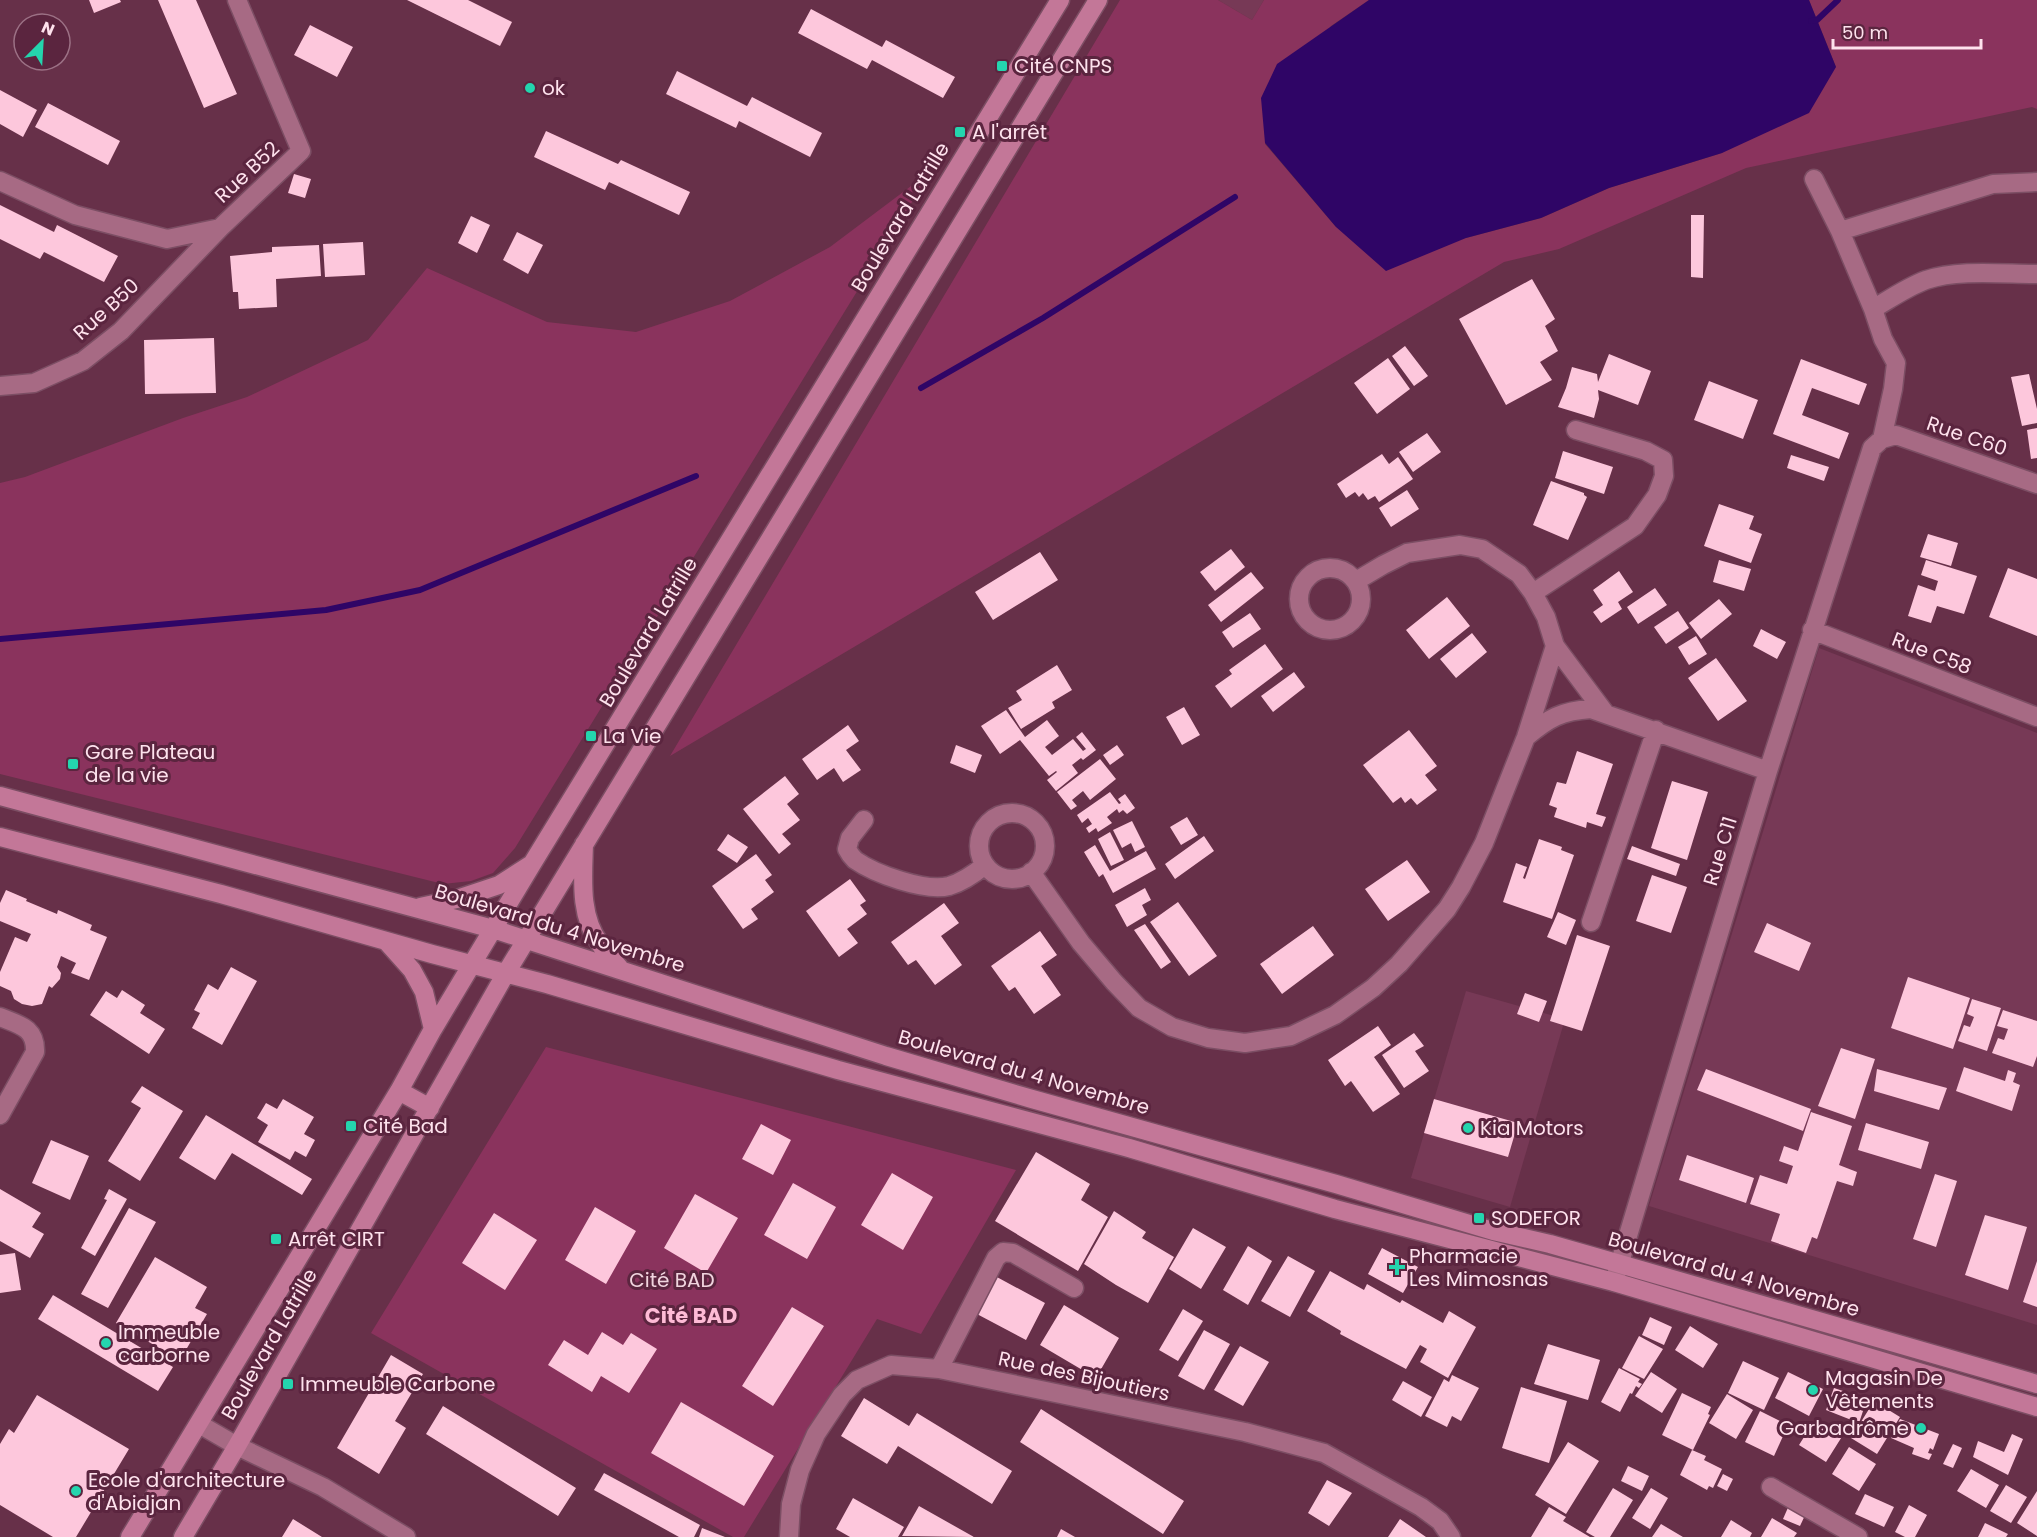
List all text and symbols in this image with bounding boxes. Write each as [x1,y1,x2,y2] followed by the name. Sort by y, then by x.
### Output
[12,12,72,72] north arrow
[1833,12,1982,50] scale bar
[38,16,58,42] text: N
[1842,20,1888,45] text: 50 m
[1014,52,1112,80] place label: Cité CNPS
[995,59,1009,73] marker: Cité CNPS
[542,74,566,102] place label: ok
[523,81,537,95] marker: ok
[972,118,1047,146] place label: A l'arrêt
[953,125,967,139] marker: A l'arrêt
[209,135,285,209] street label: Rue B52
[844,137,956,297] street label: Boulevard Latrille
[67,272,145,346] street label: Rue B50
[1923,409,2011,463] street label: Rue C60
[592,552,704,712] street label: Boulevard Latrille
[1888,625,1976,681] street label: Rue C58
[603,722,661,750] place label: La Vie
[584,729,598,743] marker: La Vie
[85,738,215,789] place label: Gare Plateau de la vie
[66,757,80,771] marker: Gare Plateau de la vie
[1696,813,1744,889] street label: Rue C11
[431,877,689,979] street label: Boulevard du 4 Novembre
[895,1023,1153,1121] street label: Boulevard du 4 Novembre
[363,1112,448,1140] place label: Cité Bad
[1480,1114,1584,1142] place label: Kia Motors
[344,1119,358,1133] marker: Cité Bad
[1461,1121,1475,1135] marker: Kia Motors
[1491,1204,1581,1232] place label: SODEFOR
[1472,1211,1486,1225] marker: SODEFOR
[288,1225,385,1253] place label: Arrêt CIRT
[1605,1225,1863,1323] street label: Boulevard du 4 Novembre
[269,1232,283,1246] marker: Arrêt CIRT
[1409,1242,1549,1293] place label: Pharmacie Les Mimosnas
[1390,1260,1404,1274] marker: Pharmacie Les Mimosnas
[214,1263,324,1425] street label: Boulevard Latrille
[629,1266,715,1294] park label: Cité BAD
[645,1301,737,1330] district label: Cité BAD
[118,1318,220,1369] place label: Immeuble carborne
[99,1336,113,1350] marker: Immeuble carborne
[996,1344,1172,1408] street label: Rue des Bijoutiers
[1825,1364,1943,1415] place label: Magasin De Vêtements
[300,1370,495,1398] place label: Immeuble Carbone
[281,1377,295,1391] marker: Immeuble Carbone
[1806,1383,1820,1397] marker: Magasin De Vêtements
[1779,1414,1909,1442] place label: Garbadrôme
[1914,1421,1928,1435] marker: Garbadrôme
[88,1466,285,1517] place label: Ecole d'architecture d'Abidjan
[69,1484,83,1498] marker: Ecole d'architecture d'Abidjan

